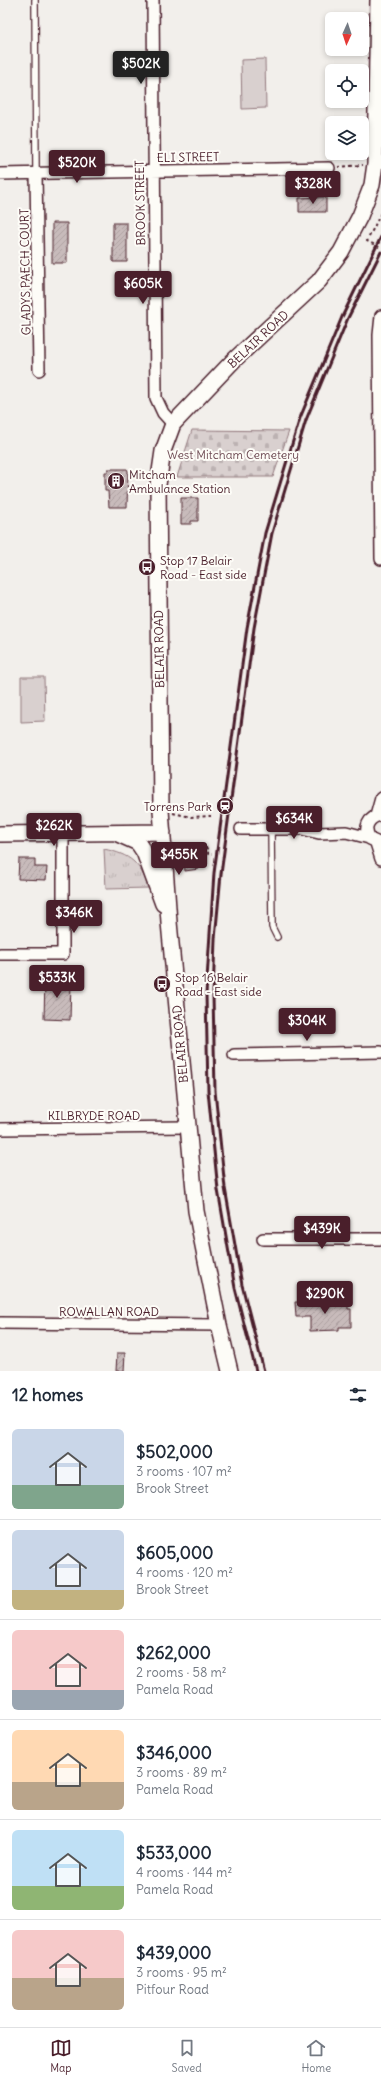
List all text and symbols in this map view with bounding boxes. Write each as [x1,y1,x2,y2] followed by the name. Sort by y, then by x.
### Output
[325,12,369,56] north arrow
[325,12,369,160] map controls
[113,51,169,85] pin: $502K
[122,55,160,72] text: $502K
[325,64,369,108] button: locate
[325,116,369,160] button: layers
[157,149,219,165] street label: ELI STREET
[49,150,105,184] pin: $520K
[58,154,96,171] text: $520K
[132,160,148,246] street label: BROOK STREET
[285,171,341,205] pin: $328K
[294,175,332,192] text: $328K
[16,208,34,336] street label: GLADYS PAECH COURT
[115,271,171,305] pin: $605K
[124,275,162,292] text: $605K
[224,307,292,371] street label: BELAIR ROAD
[167,447,299,462] park label: West Mitcham Cemetery
[129,467,230,496] place label: Mitcham Ambulance Station
[106,471,126,491] building icon: Mitcham Ambulance Station
[160,553,247,582] place label: Stop 17 Belair Road - East side
[137,557,157,577] bus stop icon: Stop 17 Belair Road - East side
[151,610,167,688] street label: BELAIR ROAD
[215,796,235,816] station icon: Torrens Park
[144,799,212,814] place label: Torrens Park
[266,806,322,840] pin: $634K
[275,810,313,827] text: $634K
[26,813,82,847] pin: $262K
[36,817,73,834] text: $262K
[151,842,207,876] pin: $455K
[160,846,198,863] text: $455K
[46,900,102,934] pin: $346K
[55,904,93,921] text: $346K
[29,965,85,999] pin: $533K
[38,969,76,986] text: $533K
[175,970,262,999] place label: Stop 16 Belair Road - East side
[152,974,172,994] bus stop icon: Stop 16 Belair Road - East side
[169,1005,191,1083] street label: BELAIR ROAD
[279,1008,335,1042] pin: $304K
[288,1012,326,1029] text: $304K
[48,1108,140,1123] street label: KILBRYDE ROAD
[294,1216,350,1250] pin: $439K
[303,1220,341,1237] text: $439K
[297,1281,353,1315] pin: $290K
[306,1285,344,1302] text: $290K
[59,1304,159,1319] street label: ROWALLAN ROAD
[12,1384,83,1406] text: 12 homes
[347,1384,369,1406] icon: filters
[136,1441,213,1463] text: $502,000
[44,1445,92,1493] icon: home
[136,1463,232,1480] text: 3 rooms · 107 m²
[136,1480,209,1497] text: Brook Street
[136,1542,213,1564] text: $605,000
[44,1546,92,1594] icon: home
[136,1564,233,1581] text: 4 rooms · 120 m²
[136,1581,209,1598] text: Brook Street
[136,1642,211,1664] text: $262,000
[44,1646,92,1694] icon: home
[136,1664,227,1681] text: 2 rooms · 58 m²
[136,1681,213,1698] text: Pamela Road
[136,1742,212,1764] text: $346,000
[44,1746,92,1794] icon: home
[136,1764,227,1781] text: 3 rooms · 89 m²
[136,1781,213,1798] text: Pamela Road
[136,1842,212,1864] text: $533,000
[44,1846,92,1894] icon: home
[136,1864,232,1881] text: 4 rooms · 144 m²
[136,1881,213,1898] text: Pamela Road
[136,1942,211,1964] text: $439,000
[44,1946,92,1994] icon: home
[136,1964,227,1981] text: 3 rooms · 95 m²
[136,1981,209,1998] text: Pitfour Road
[50,2037,72,2075] tab: Map
[172,2037,202,2075] tab: Saved
[301,2037,331,2075] tab: Home

